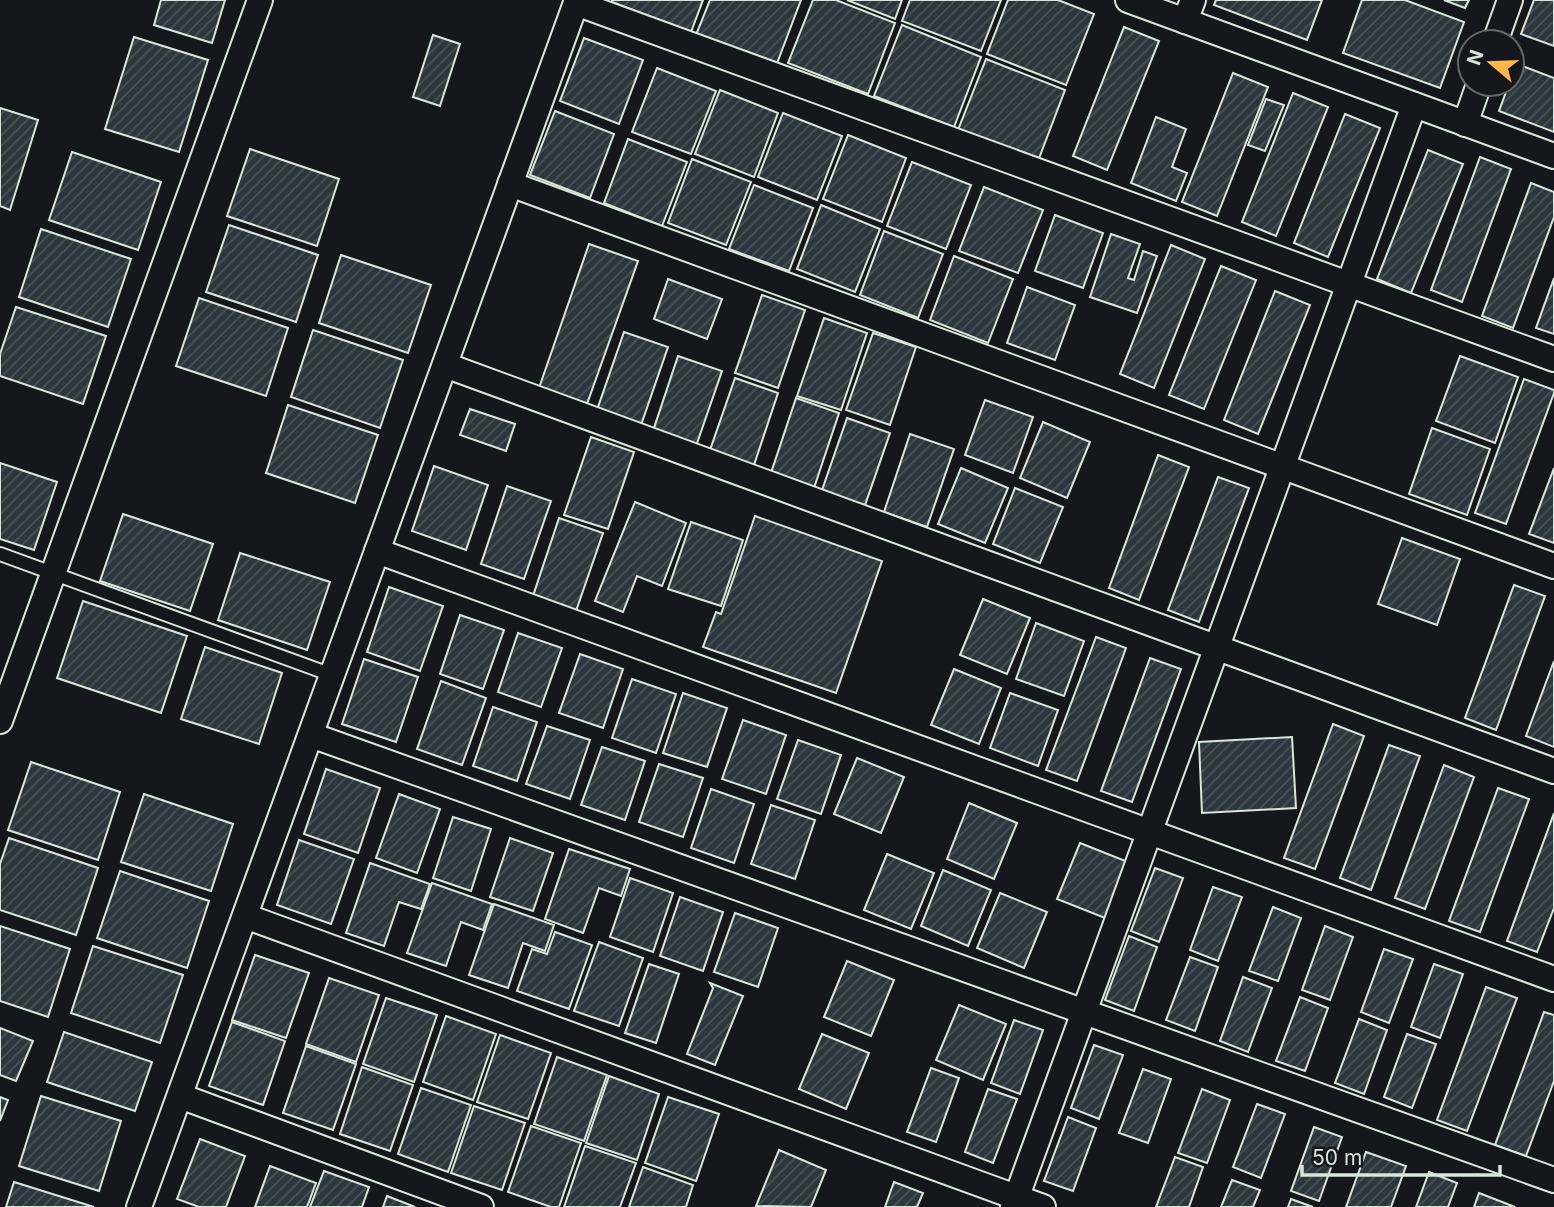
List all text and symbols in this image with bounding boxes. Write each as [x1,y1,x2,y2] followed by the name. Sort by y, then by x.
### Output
[1456,28,1526,98] north arrow
[1462,47,1489,68] text: N
[1302,1134,1500,1178] scale bar
[1312,1145,1362,1170] text: 50 m

